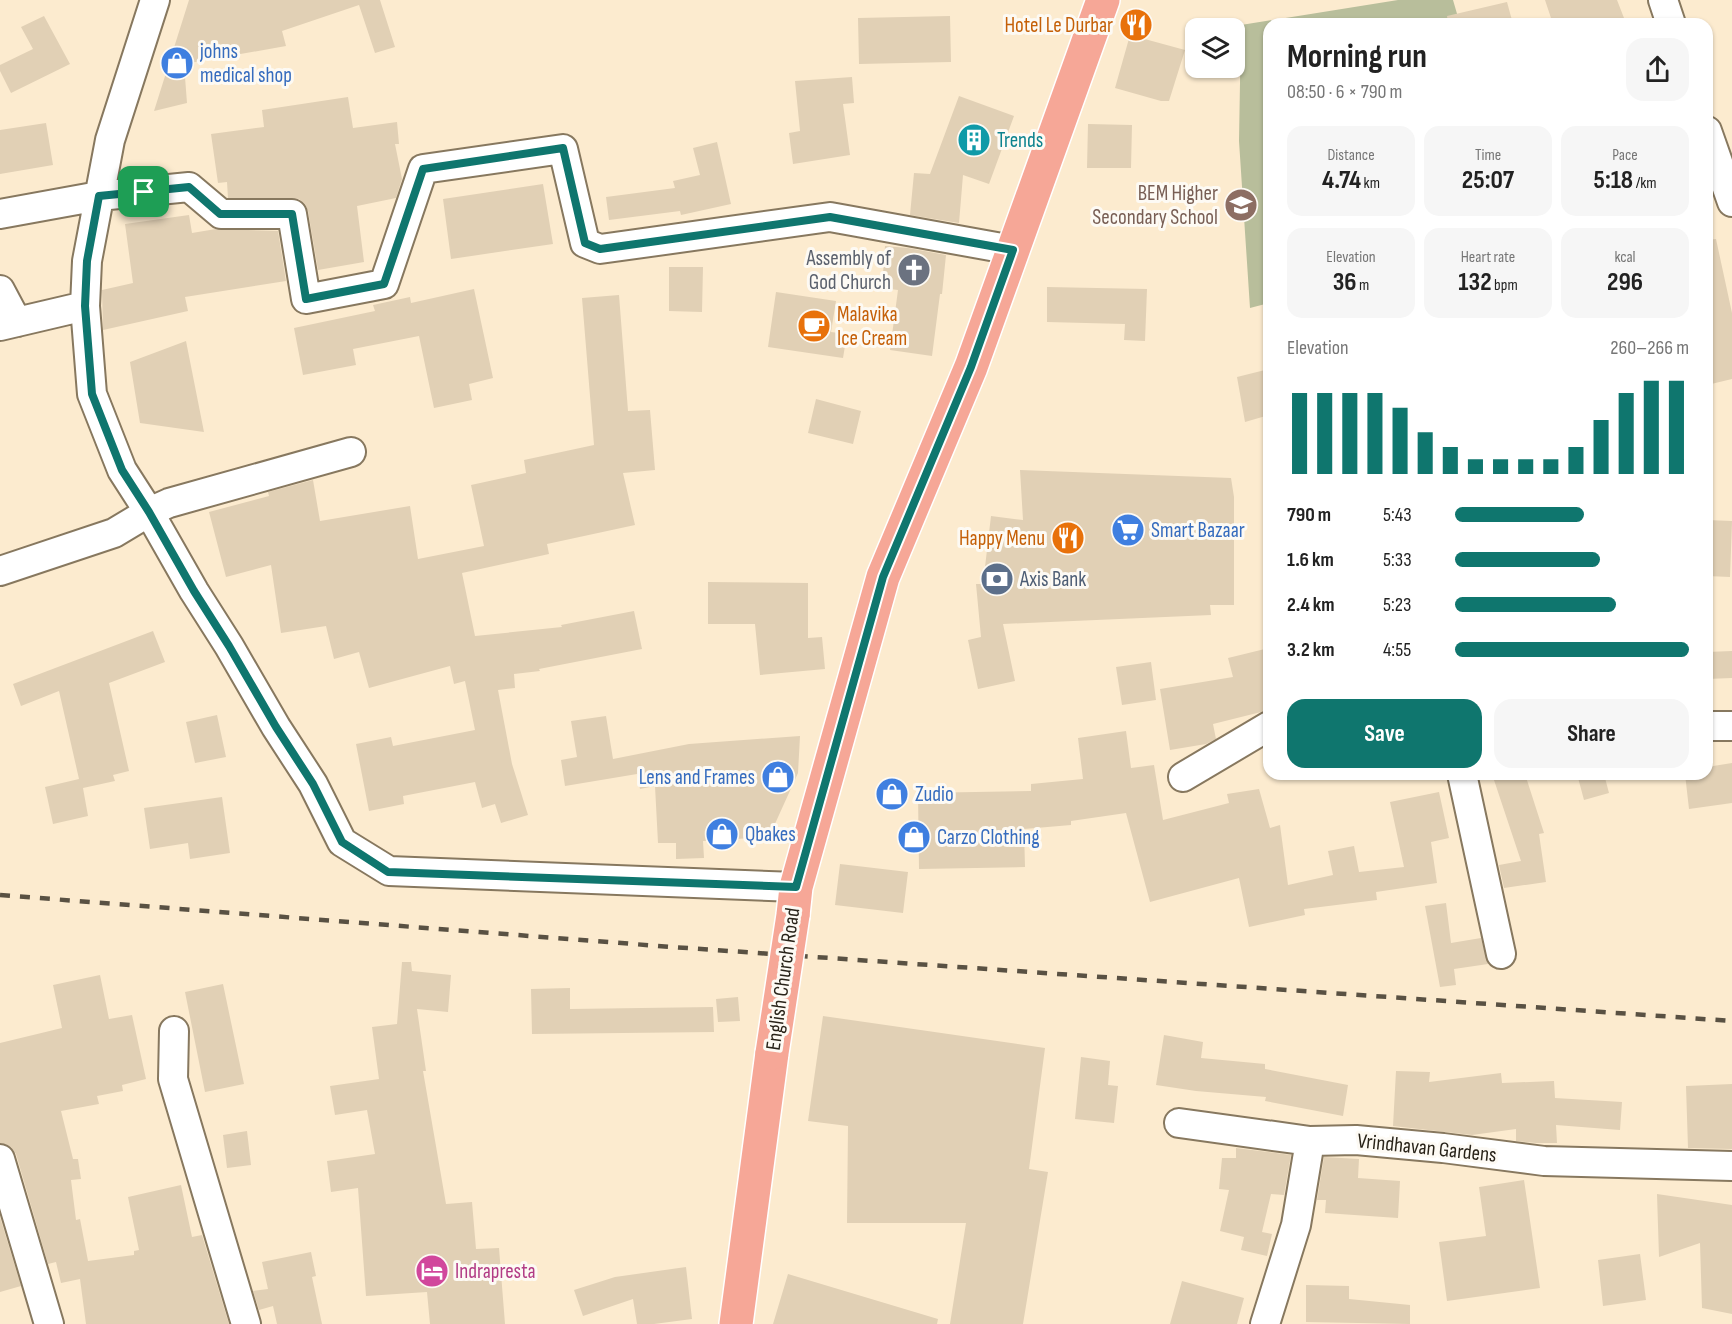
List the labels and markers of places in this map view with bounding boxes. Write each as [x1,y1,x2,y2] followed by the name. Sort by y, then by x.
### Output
[1118,7,1154,43] restaurant icon: Hotel Le Durbar
[1004,13,1113,38] place label: Hotel Le Durbar
[199,39,292,88] place label: johns medical shop
[159,45,195,81] shop icon: johns medical shop
[956,122,992,158] building icon: Trends
[997,128,1043,153] place label: Trends
[118,166,169,217] pin
[1092,181,1218,230] place label: BEM Higher Secondary School
[1223,187,1259,223] school or university icon: BEM Higher Secondary School
[805,246,892,295] place label: Assembly of God Church
[896,252,932,288] church icon: Assembly of God Church
[837,302,907,351] place label: Malavika Ice Cream
[796,308,832,344] cafe icon: Malavika Ice Cream
[1110,512,1146,548] supermarket icon: Smart Bazaar
[1151,518,1245,543] place label: Smart Bazaar
[1050,520,1086,556] restaurant icon: Happy Menu
[959,526,1045,551] place label: Happy Menu
[979,561,1015,597] bank icon: Axis Bank
[1019,567,1086,592] place label: Axis Bank
[760,759,796,795] shop icon: Lens and Frames
[639,765,755,790] place label: Lens and Frames
[874,776,910,812] shop icon: Zudio
[915,782,954,807] place label: Zudio
[704,816,740,852] shop icon: Qbakes
[896,819,932,855] shop icon: Carzo Clothing
[745,822,796,847] place label: Qbakes
[937,825,1040,850] place label: Carzo Clothing
[414,1253,450,1289] hotel icon: Indrapresta
[455,1259,536,1284] place label: Indrapresta

